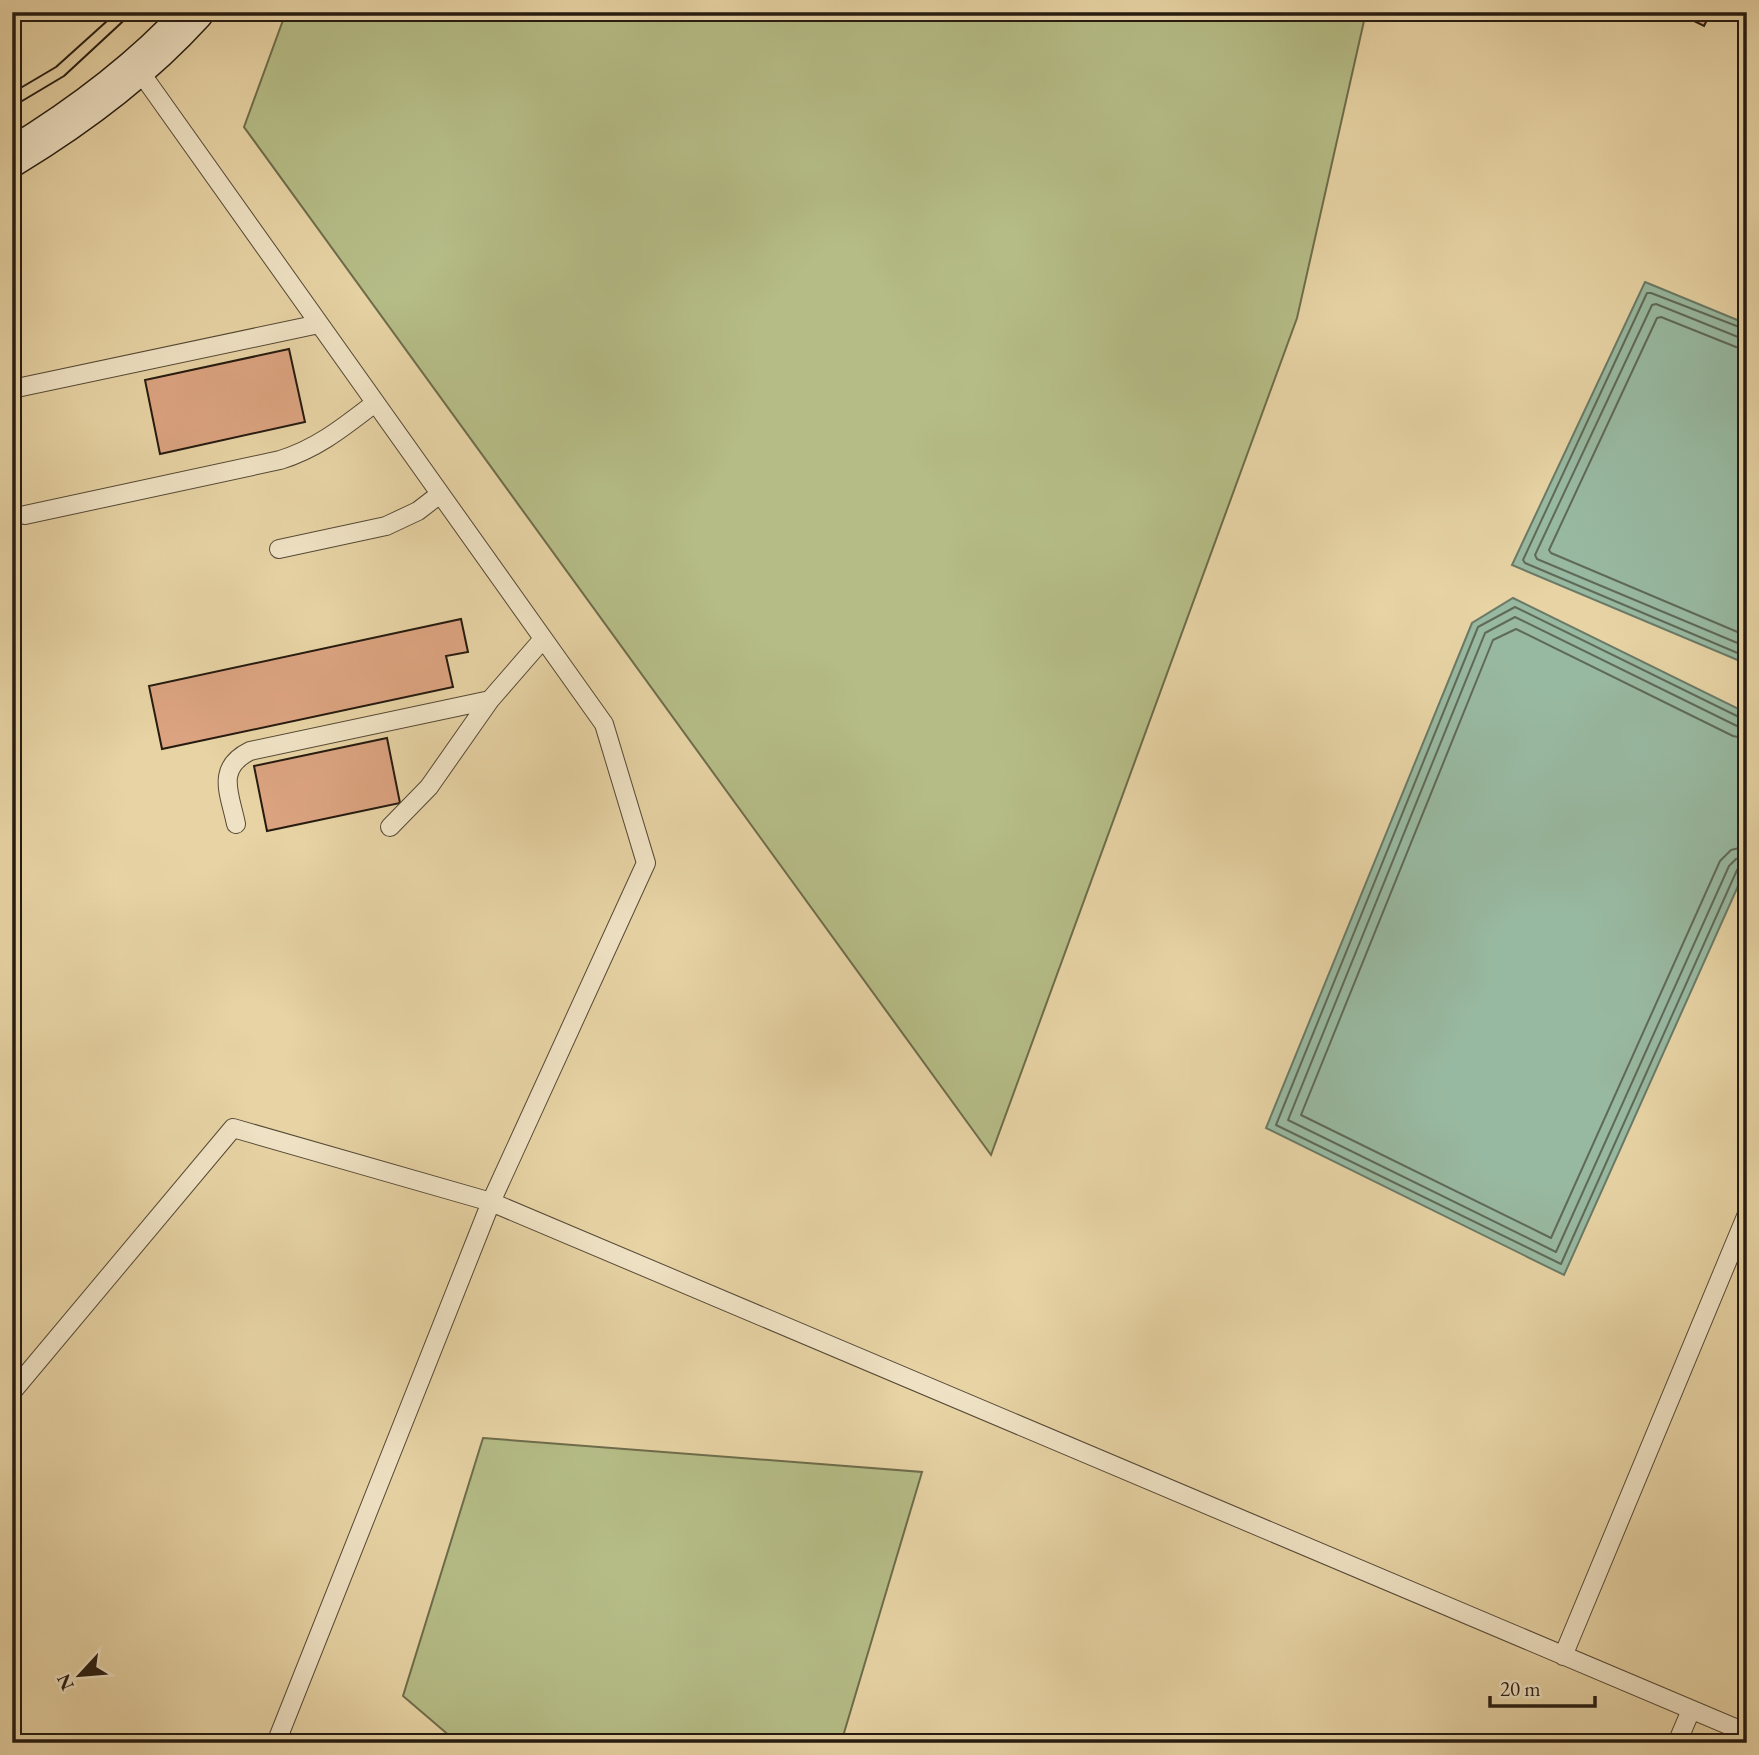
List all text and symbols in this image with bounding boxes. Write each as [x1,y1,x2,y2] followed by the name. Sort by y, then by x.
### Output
[46,1640,116,1710] north arrow
[1490,1664,1594,1708] scale bar
[50,1669,80,1695] text: N
[1500,1675,1541,1702] text: 20 m

